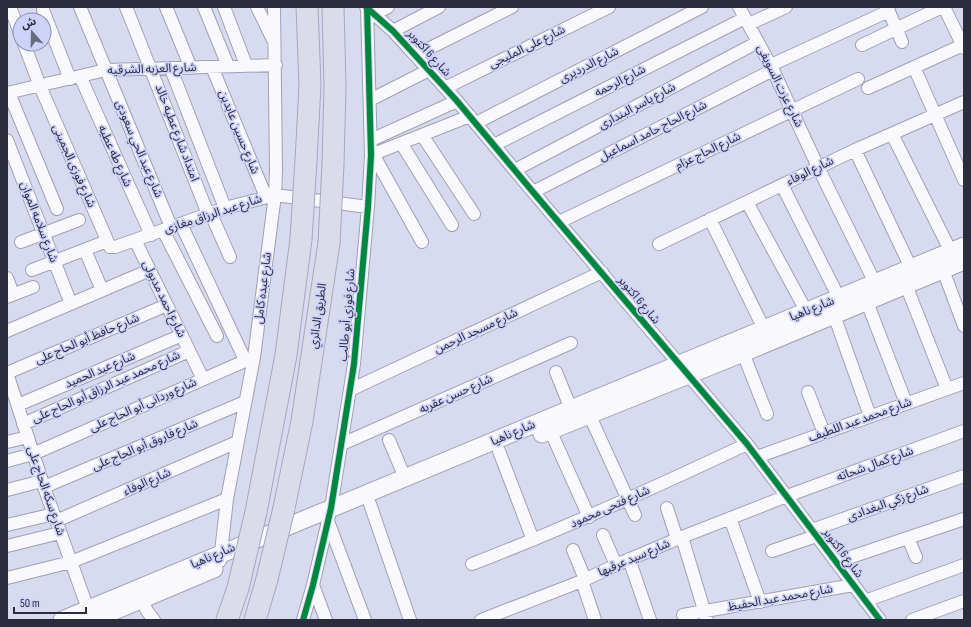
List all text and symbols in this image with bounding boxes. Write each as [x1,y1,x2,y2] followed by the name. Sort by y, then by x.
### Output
[12,12,52,52] north arrow
[19,14,38,32] text: ش
[486,22,568,73] street label: شارع على المليجى
[402,26,454,80] street label: شارع 6 اكتوبر
[753,42,806,130] street label: شارع عزت السويفى
[557,44,622,87] street label: شارع الدرديرى
[107,60,197,79] street label: شارع العزبه الشرقيه
[592,62,649,101] street label: شارع الرحمه
[596,79,679,134] street label: شارع ياسر البندارى
[151,82,202,184] street label: امتداد شارع عطيه خالد
[214,88,263,177] street label: شارع حسين عابدين
[597,97,710,166] street label: شارع الحاج حامد اسماعيل
[110,98,166,201] street label: شارع عبد الحي سعودى
[48,122,99,210] street label: شارع فوزى الجمينى
[94,123,135,190] street label: شارع طه عطيه
[673,129,744,174] street label: شارع الحاج عزام
[784,153,837,190] street label: شارع الوفاء
[16,179,61,265] street label: شارع سلامه الموان
[162,191,264,238] street label: شارع عبد الرزاق مغازى
[251,251,276,325] street label: شارع عبده كامل
[138,258,189,340] street label: شارع احمد مدبولى
[335,268,360,362] street label: شارع فوزي أبو طالب
[613,272,664,328] street label: شارع 6 اكتوبر
[306,282,332,350] street label: الطريق الدائري
[787,293,837,326] street label: شارع ناهيا
[432,305,521,358] street label: شارع مسجد الرحمن
[32,310,142,369] street label: شارع حافظ أبو الحاج على
[29,347,183,427] street label: شارع محمد عبد الرزاق أبو الحاج على
[62,348,138,393] street label: شارع عبد الحميد
[417,371,495,418] street label: شارع حسن عقربه
[87,374,199,436] street label: شارع وردانى أبو الحاج على
[806,394,914,447] street label: شارع محمد عبد اللطيف
[89,415,201,475] street label: شارع فاروق أبو الحاج على
[488,417,538,450] street label: شارع ناهيا
[834,443,916,486] street label: شارع كمال شحاته
[23,444,68,538] street label: شارع سكه الحاج على
[121,465,174,500] street label: شارع الوفاء
[845,481,931,526] street label: شارع زكي البغدادى
[568,483,653,532] street label: شارع فتحى محمود
[818,524,867,581] street label: شارع 6 اكتوبر
[596,536,673,581] street label: شارع سيد عرقبها
[188,540,238,573] street label: شارع ناهيا
[726,581,834,616] street label: شارع محمد عبد الحفيظ
[14,589,86,615] scale bar
[20,596,40,611] text: 50 m

